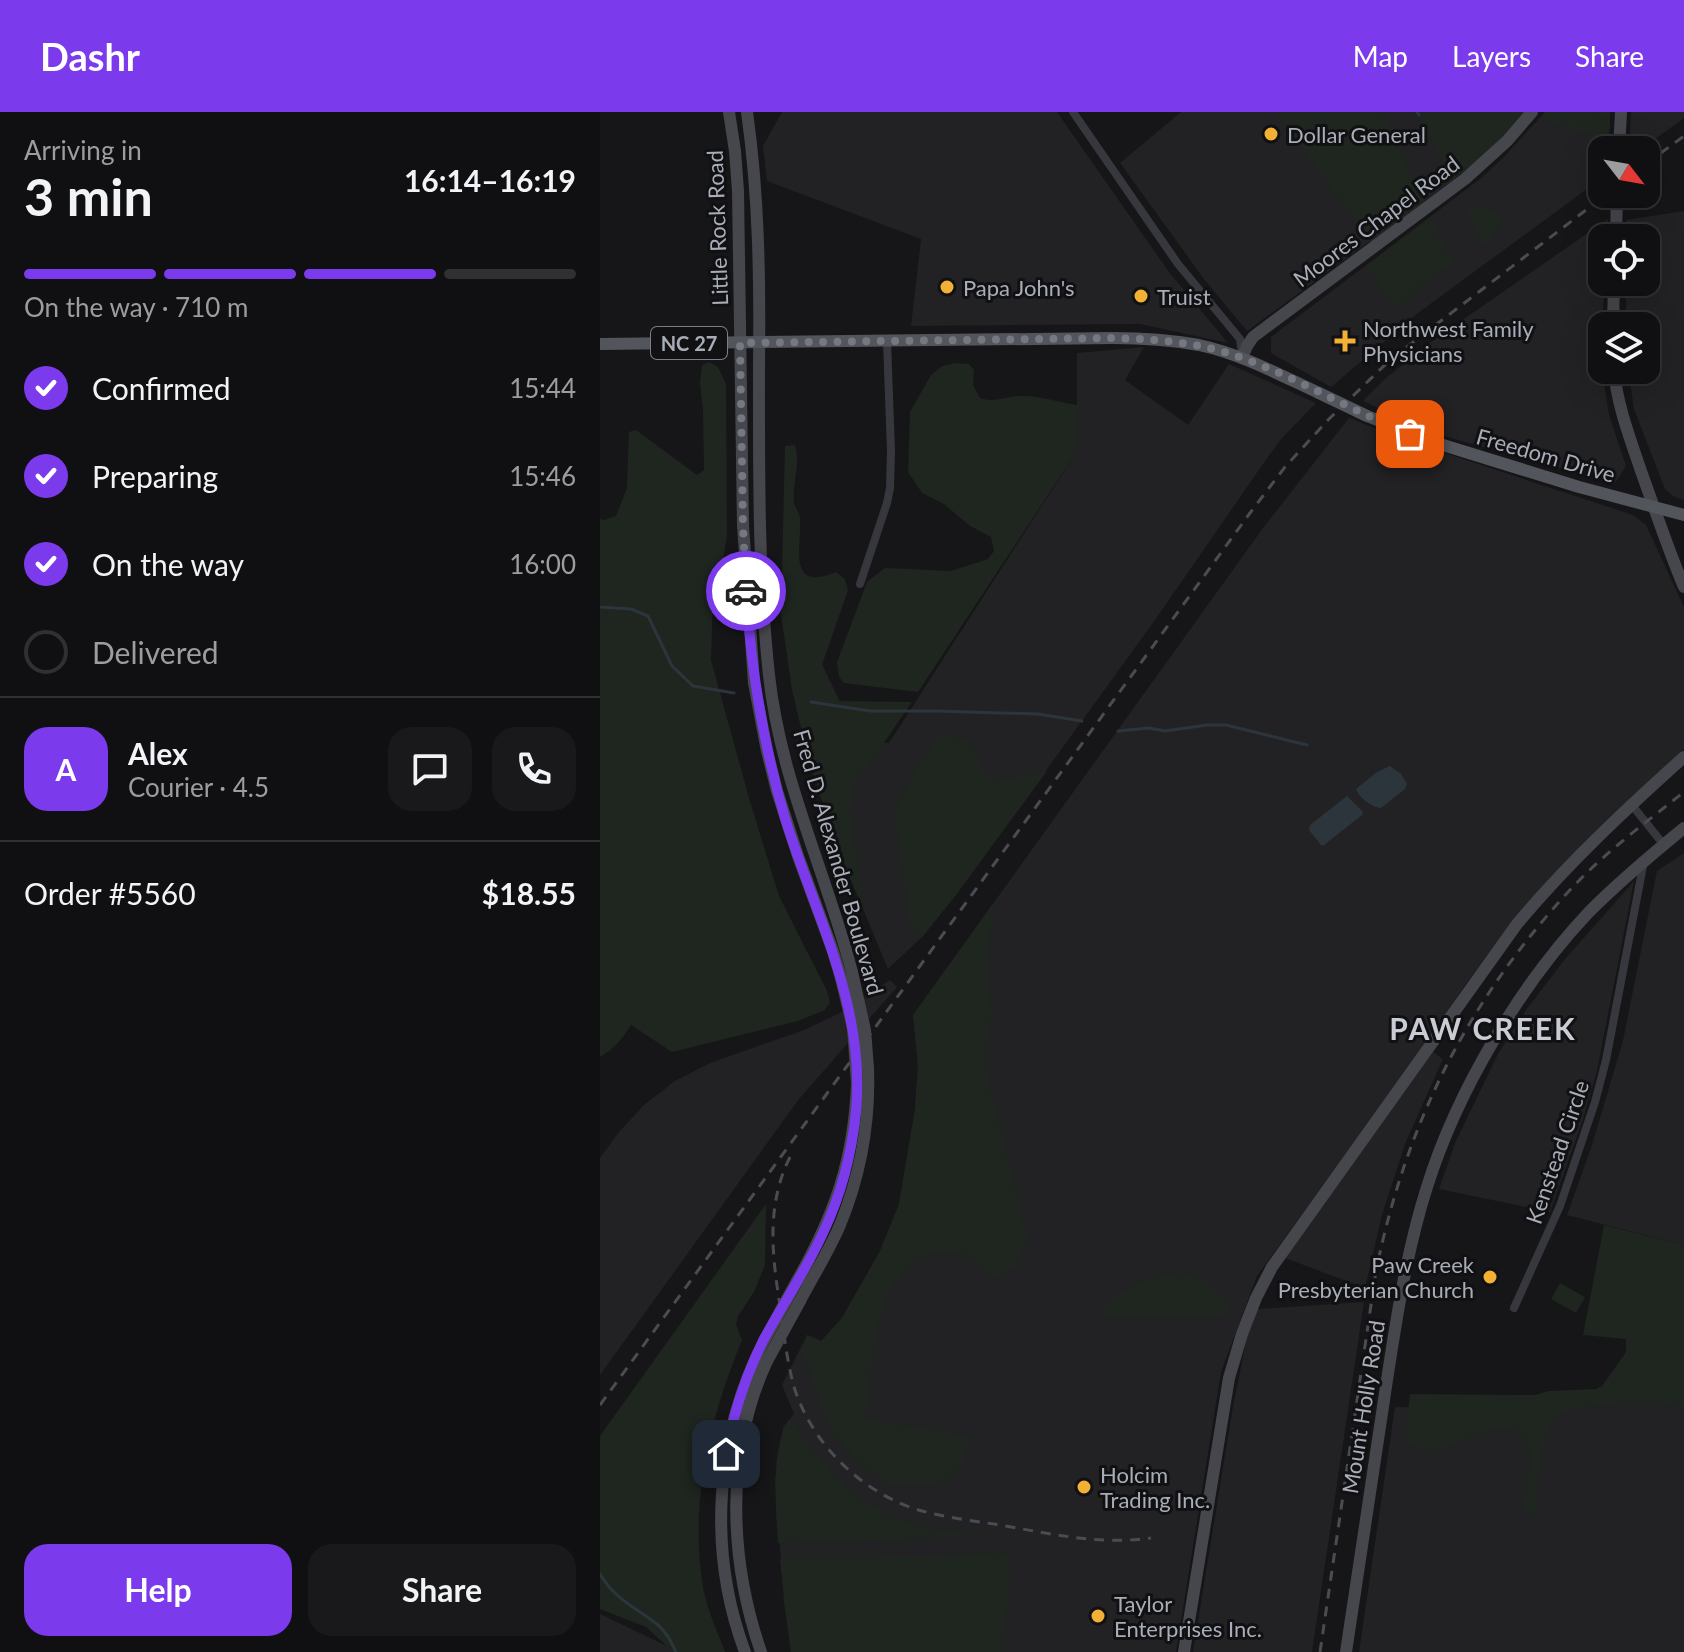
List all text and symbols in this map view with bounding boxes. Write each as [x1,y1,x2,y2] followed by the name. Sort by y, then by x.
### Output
[40,33,140,79] text: Dashr
[1353,39,1408,73] text: Map
[1452,39,1531,73] text: Layers
[1575,39,1644,73] text: Share
[1287,121,1426,148] place label: Dollar General
[1262,125,1280,143] marker: Dollar General
[24,134,142,166] text: Arriving in
[1588,136,1660,208] north arrow
[1588,136,1660,384] map controls
[701,150,733,306] street label: Little Rock Road
[1288,150,1464,292] street label: Moores Chapel Road
[404,162,576,198] text: 16:14–16:19
[24,165,153,227] text: 3 min
[1588,224,1660,296] button: locate
[963,274,1075,301] place label: Papa John's
[938,278,956,296] marker: Papa John's
[1157,283,1211,310] place label: Truist
[1132,287,1150,305] marker: Truist
[24,291,248,323] text: On the way · 710 m
[1588,312,1660,384] button: layers
[1363,315,1534,367] place label: Northwest Family Physicians
[651,327,727,359] road number: NC 27
[1334,330,1356,352] marker: Northwest Family Physicians
[24,366,68,410] icon: check
[92,370,231,406] text: Confirmed
[509,372,576,404] text: 15:44
[1376,400,1444,468] pin
[1388,412,1432,456] icon: bag
[1473,422,1619,488] street label: Freedom Drive
[24,454,68,498] icon: check
[92,458,218,494] text: Preparing
[509,460,576,492] text: 15:46
[24,542,68,586] icon: check
[92,546,244,582] text: On the way
[509,548,576,580] text: 16:00
[706,551,786,631] courier
[724,569,768,613] icon: car
[92,634,219,670] text: Delivered
[788,726,890,998] street label: Fred D. Alexander Boulevard
[388,727,472,811] button: chat
[492,727,576,811] button: phone
[128,735,188,771] text: Alex
[56,751,76,787] text: A
[128,771,269,803] text: Courier · 4.5
[24,875,196,911] text: Order #5560
[482,875,576,911] text: $18.55
[1389,1010,1577,1046] district label: PAW CREEK
[1520,1077,1594,1227] street label: Kenstead Circle
[1278,1251,1475,1303] place label: Paw Creek Presbyterian Church
[1481,1268,1499,1286] marker: Paw Creek Presbyterian Church
[1336,1318,1390,1496] street label: Mount Holly Road
[692,1420,760,1488] pin
[704,1432,748,1476] icon: home
[1100,1461,1210,1513] place label: Holcim Trading Inc.
[1075,1478,1093,1496] marker: Holcim Trading Inc.
[24,1544,292,1636] button: Help
[308,1544,576,1636] button: Share
[1114,1590,1262,1642] place label: Taylor Enterprises Inc.
[1089,1607,1107,1625] marker: Taylor Enterprises Inc.

